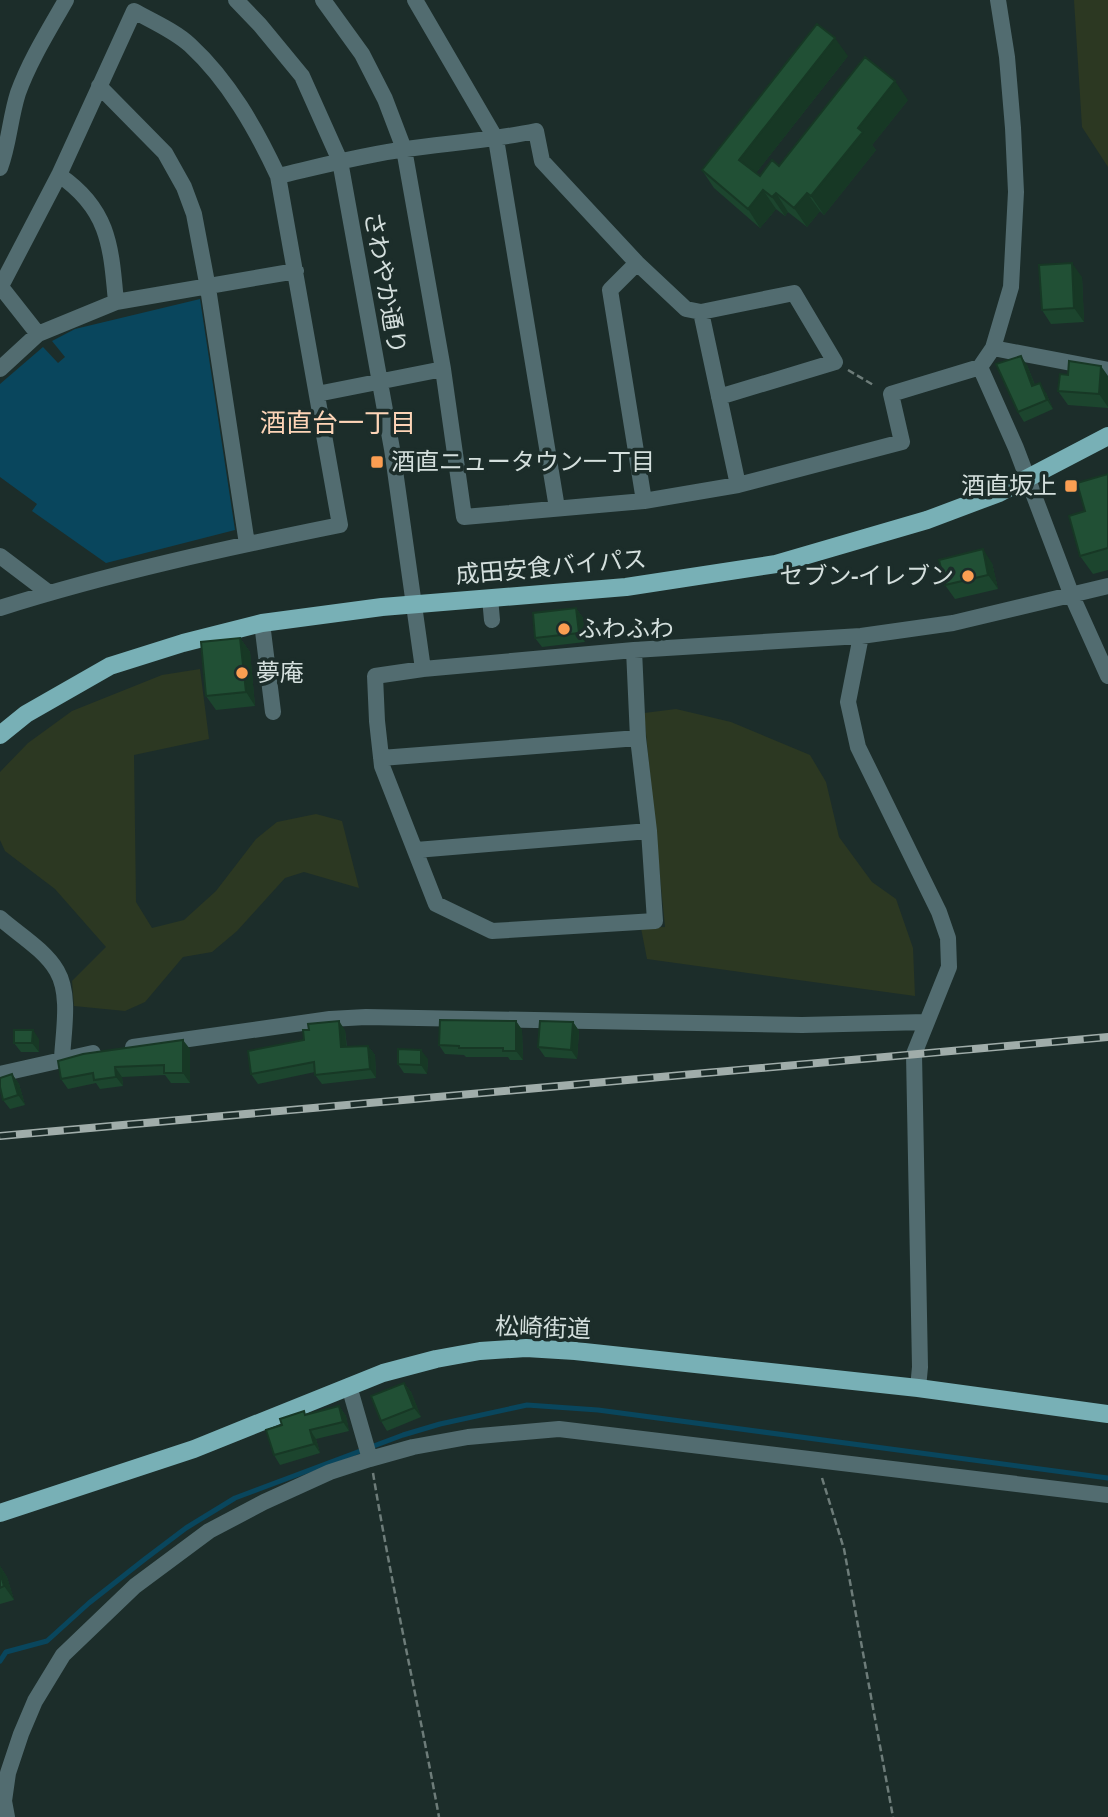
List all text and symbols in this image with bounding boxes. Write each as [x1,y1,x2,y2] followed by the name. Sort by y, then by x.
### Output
[358,209,414,357] street label: さわやか通り
[260,405,416,440] district label: 酒直台一丁目
[391,445,655,477] place label: 酒直ニュータウン一丁目
[369,454,385,470] marker: 酒直ニュータウン一丁目
[961,469,1057,501] place label: 酒直坂上
[1063,478,1079,494] marker: 酒直坂上
[454,542,648,590] street label: 成田安食バイパス
[779,559,954,591] place label: セブン-イレブン
[960,568,976,584] marker: セブン-イレブン
[578,612,674,644] place label: ふわふわ
[556,621,572,637] marker: ふわふわ
[256,656,304,688] place label: 夢庵
[234,665,250,681] marker: 夢庵
[495,1309,592,1345] street label: 松崎街道

